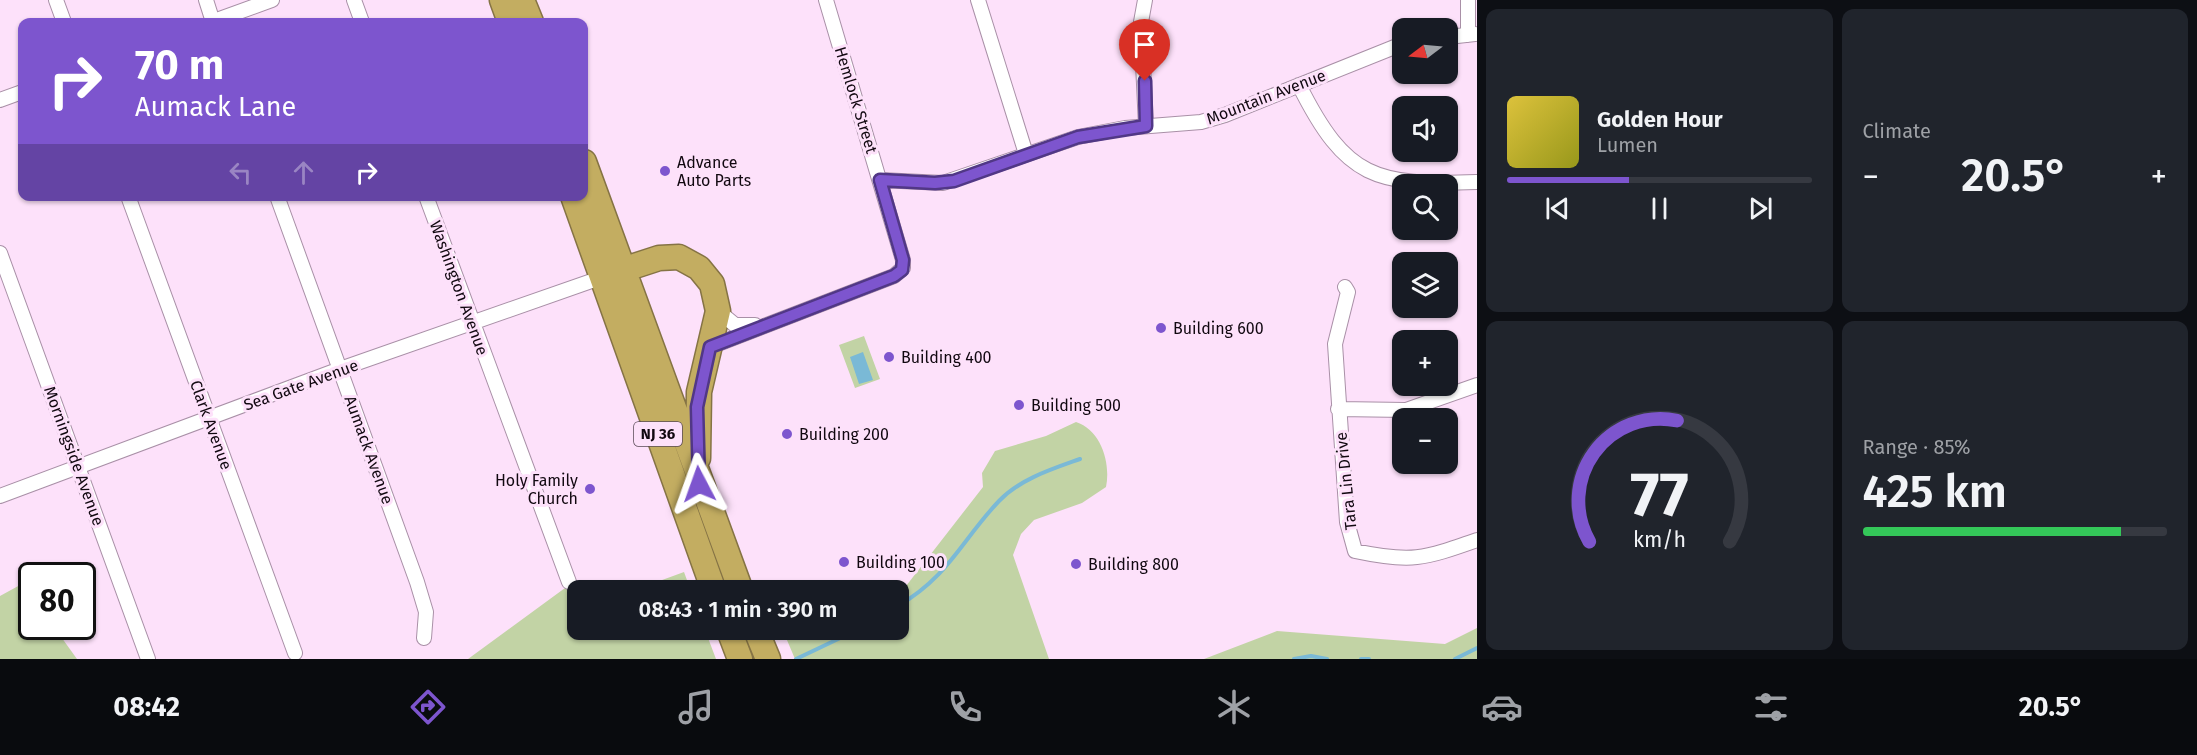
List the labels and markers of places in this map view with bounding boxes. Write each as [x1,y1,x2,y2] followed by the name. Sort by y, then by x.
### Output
[1119,19,1170,81] pin
[677,153,751,190] place label: Advance Auto Parts
[658,164,672,178] marker: Advance Auto Parts
[1173,319,1264,338] place label: Building 600
[1154,321,1168,335] marker: Building 600
[901,348,992,367] place label: Building 400
[882,350,896,364] marker: Building 400
[1031,396,1121,415] place label: Building 500
[1012,398,1026,412] marker: Building 500
[799,425,889,444] place label: Building 200
[780,427,794,441] marker: Building 200
[495,471,578,508] place label: Holy Family Church
[583,482,597,496] marker: Holy Family Church
[856,553,945,572] place label: Building 100
[837,555,851,569] marker: Building 100
[1088,555,1179,574] place label: Building 800
[1069,557,1083,571] marker: Building 800

